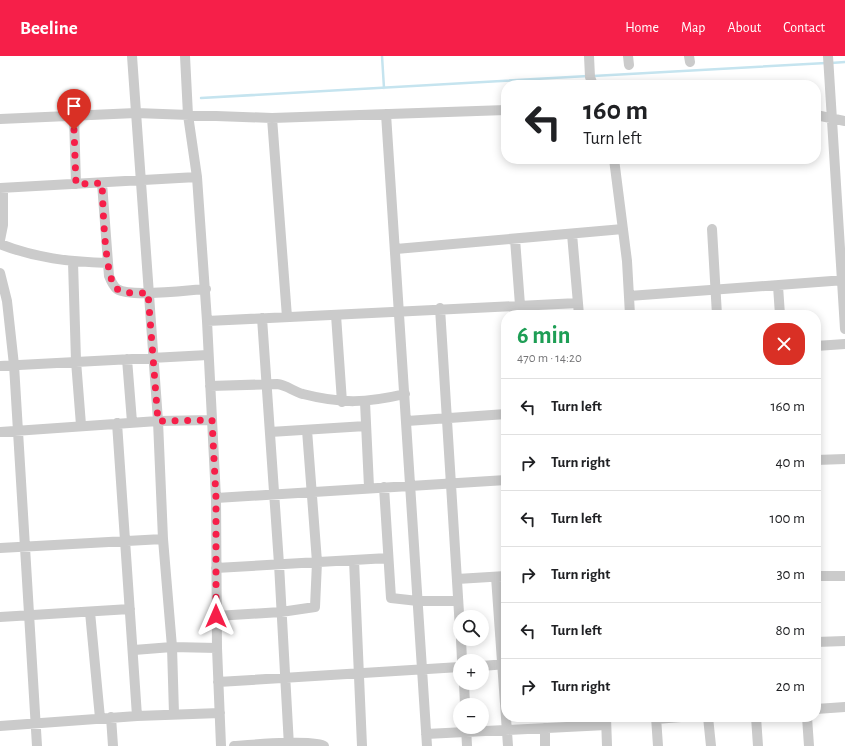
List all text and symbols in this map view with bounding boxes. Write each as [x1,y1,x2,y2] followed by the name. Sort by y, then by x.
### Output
[20,19,78,38] text: Beeline
[625,21,659,35] text: Home
[681,21,705,35] text: Map
[727,21,761,35] text: About
[783,21,825,35] text: Contact
[57,89,91,130] pin
[63,95,85,117] icon: arrive
[517,96,569,148] icon: left
[583,97,648,125] text: 160 m
[583,130,642,148] text: Turn left
[763,323,805,365] button: close
[517,324,571,348] text: 6 min
[517,352,582,365] text: 470 m · 14:20
[517,396,539,418] icon: left
[551,399,602,414] text: Turn left
[770,399,805,414] text: 160 m
[517,452,539,474] icon: right
[551,455,610,470] text: Turn right
[775,455,805,470] text: 40 m
[517,508,539,530] icon: left
[551,511,602,526] text: Turn left
[770,511,805,526] text: 100 m
[517,564,539,586] icon: right
[551,567,610,582] text: Turn right
[776,567,805,582] text: 30 m
[195,595,237,637] position arrow
[453,610,489,734] map controls
[453,610,489,646] button: search
[517,620,539,642] icon: left
[551,623,602,638] text: Turn left
[775,623,805,638] text: 80 m
[453,654,489,690] button: +
[517,676,539,698] icon: right
[551,679,610,694] text: Turn right
[776,679,805,694] text: 20 m
[453,698,489,734] button: −

